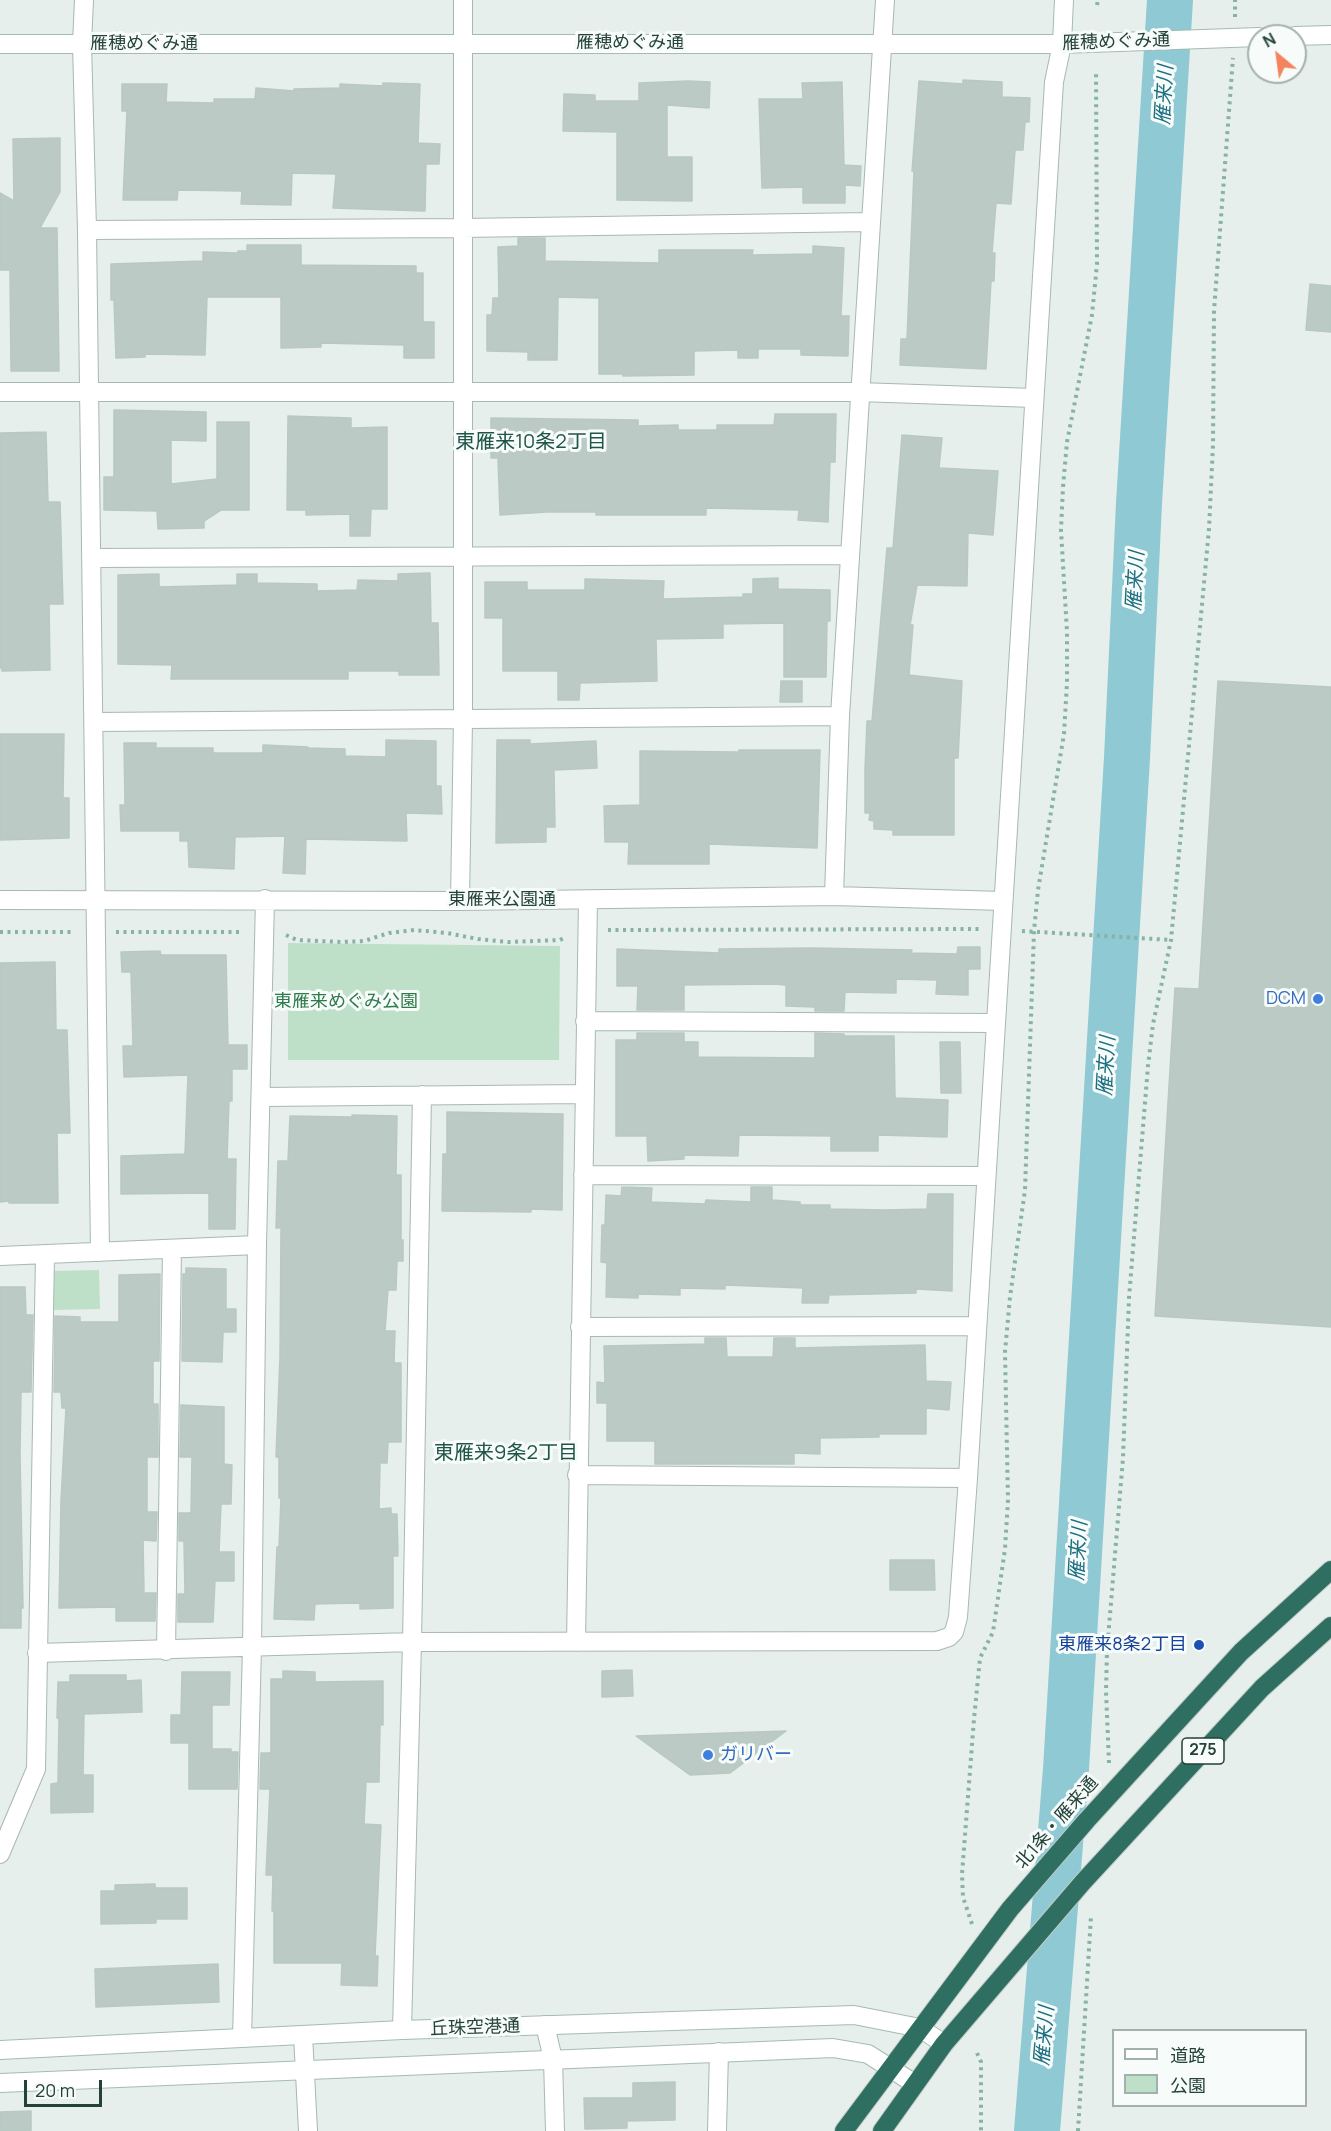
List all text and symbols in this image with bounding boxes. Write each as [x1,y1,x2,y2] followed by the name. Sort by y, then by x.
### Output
[1247,24,1307,84] north arrow
[1259,28,1280,52] text: N
[1062,29,1170,55] street label: 雁穂めぐみ通
[576,32,684,54] street label: 雁穂めぐみ通
[90,33,198,55] street label: 雁穂めぐみ通
[1151,64,1179,126] water label: 雁来川
[455,430,607,454] district label: 東雁来10条2丁目
[1122,550,1150,612] water label: 雁来川
[448,889,556,911] street label: 東雁来公園通
[1266,988,1306,1010] place label: DCM
[274,991,418,1013] park label: 東雁来めぐみ公園
[1311,992,1325,1006] marker: DCM
[1093,1035,1121,1097] water label: 雁来川
[434,1441,578,1465] district label: 東雁来9条2丁目
[1065,1520,1093,1582] water label: 雁来川
[1058,1634,1187,1656] place label: 東雁来8条2丁目
[1192,1638,1206,1652] marker: 東雁来8条2丁目
[1182,1738,1224,1764] road number: 275
[720,1744,792,1766] place label: ガリバー
[701,1748,715,1762] marker: ガリバー
[1011,1773,1103,1873] street label: 北1条・雁来通
[1030,2005,1060,2067] water label: 雁来川
[430,2016,520,2040] street label: 丘珠空港通
[1112,2029,1307,2107] legend
[1170,2043,1206,2067] text: 道路
[27,2068,105,2106] scale bar
[1170,2073,1206,2097] text: 公園
[35,2078,75,2102] text: 20 m

